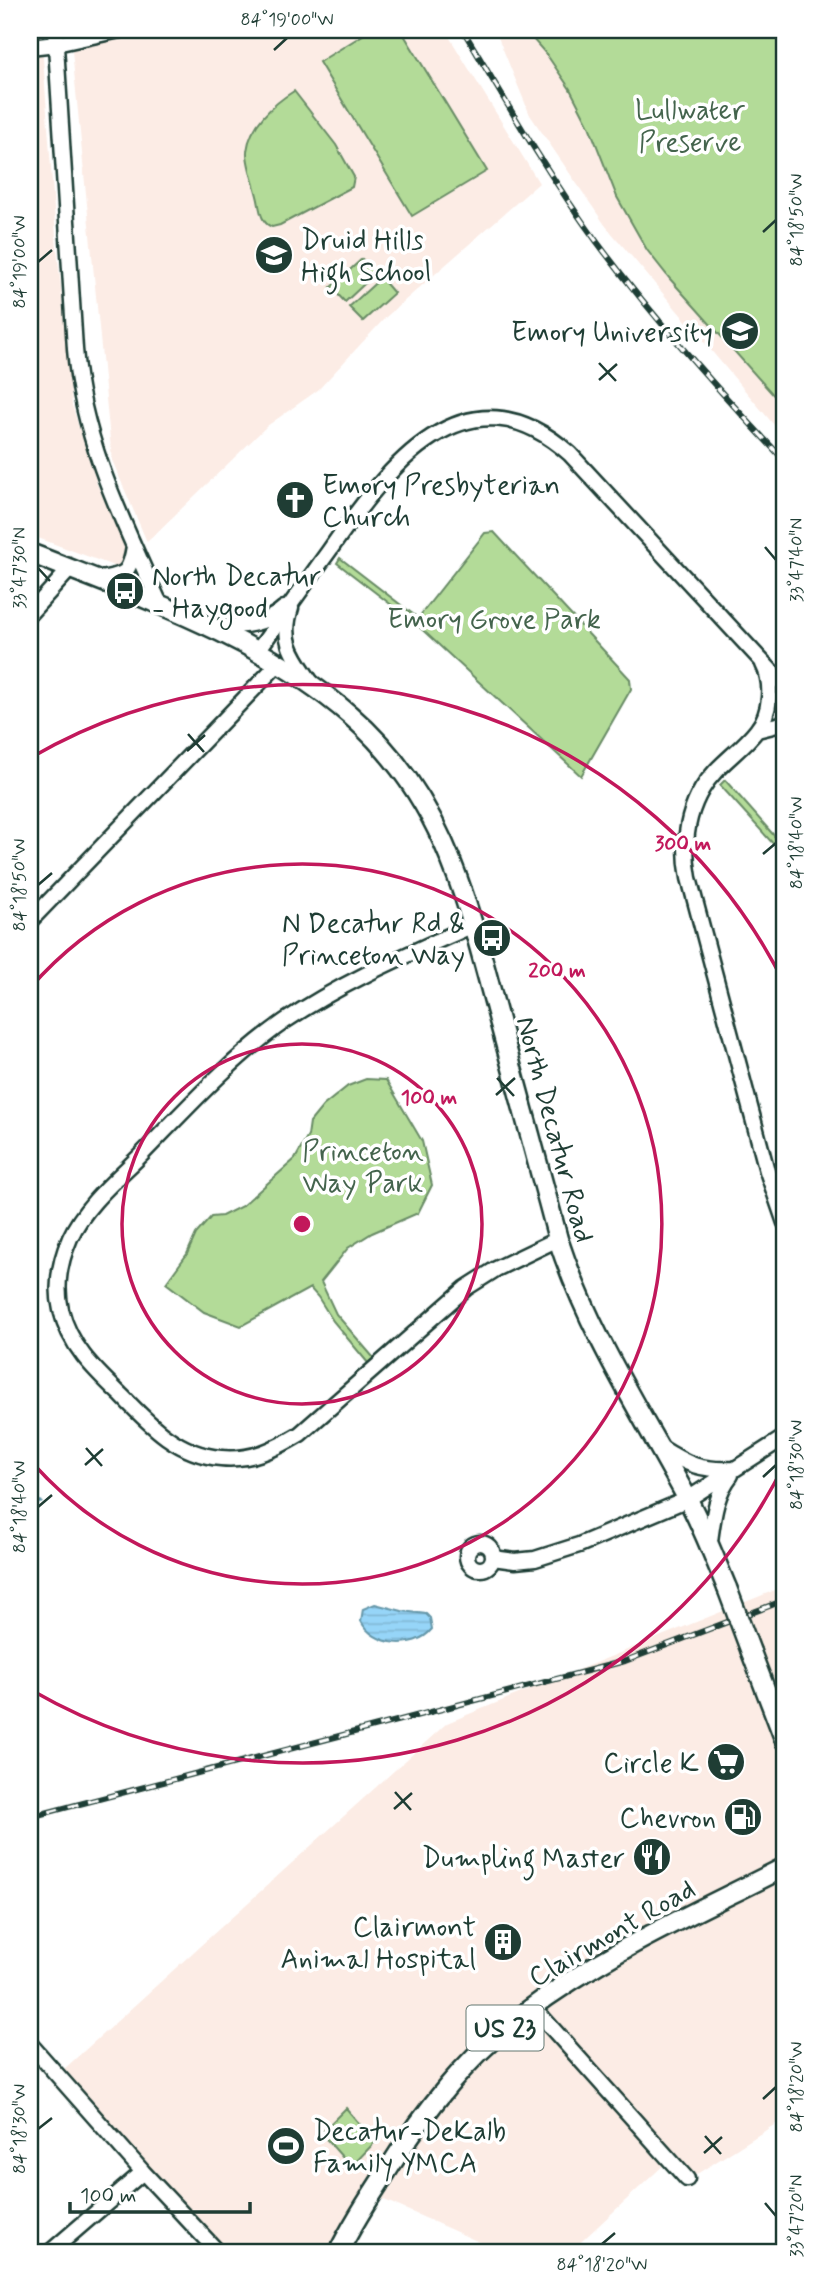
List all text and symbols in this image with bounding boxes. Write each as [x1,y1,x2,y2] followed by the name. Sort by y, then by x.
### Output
[241,8,334,32] text: 84°19'00"W
[635,93,746,162] park label: Lullwater Preserve
[785,174,809,266] text: 84°18'50"W
[8,216,32,309] text: 84°19'00"W
[301,223,431,295] place label: Druid Hills High School
[253,234,295,276] school or university icon: Druid Hills High School
[719,310,761,352] school or university icon: Emory University
[511,315,713,352] place label: Emory University
[322,468,560,537] place label: Emory Presbyterian Church
[274,479,316,521] church icon: Emory Presbyterian Church
[785,518,809,602] text: 33°47'40"N
[8,527,32,609] text: 33°47'30"N
[152,559,321,630] place label: North Decatur - Haygood
[104,570,146,612] bus stop icon: North Decatur - Haygood
[387,602,601,639] park label: Emory Grove Park
[785,797,809,889] text: 84°18'40"W
[655,830,712,858] text: 300 m
[8,839,32,931] text: 84°18'50"W
[282,906,465,975] place label: N Decatur Rd & Princeton Way
[471,917,513,959] bus stop icon: N Decatur Rd & Princeton Way
[528,957,586,985] text: 200 m
[506,1012,602,1247] street label: North Decatur Road
[401,1084,457,1112] text: 100 m
[302,1134,424,1203] park label: Princeton Way Park
[290,1212,314,1236] centre of rings
[785,1420,809,1510] text: 84°18'30"W
[8,1461,32,1553] text: 84°18'40"W
[705,1741,747,1783] supermarket icon: Circle K
[603,1746,699,1783] place label: Circle K
[722,1796,764,1838] fuel station icon: Chevron
[620,1801,716,1838] place label: Chevron
[631,1836,673,1878] restaurant icon: Dumpling Master
[422,1841,625,1881] place label: Dumpling Master
[522,1871,702,1997] street label: Clairmont Road
[281,1910,476,1979] place label: Clairmont Animal Hospital
[482,1921,524,1963] building icon: Clairmont Animal Hospital
[466,2006,544,2050] road number: US 23
[785,2042,809,2132] text: 84°18'20"W
[8,2084,32,2174] text: 84°18'30"W
[313,2114,506,2183] place label: Decatur-DeKalb Family YMCA
[265,2125,307,2167] sports icon: Decatur-DeKalb Family YMCA
[70,2171,250,2215] scale bar
[785,2175,809,2257] text: 33°47'20"N
[80,2182,136,2210] text: 100 m
[557,2253,647,2277] text: 84°18'20"W

